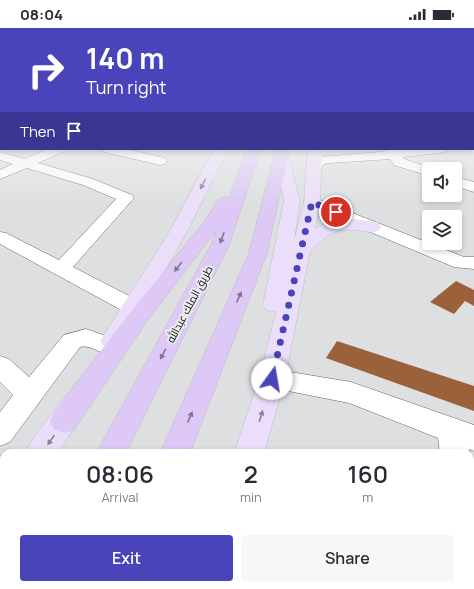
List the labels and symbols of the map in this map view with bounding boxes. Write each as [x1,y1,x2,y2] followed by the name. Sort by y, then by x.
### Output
[200,178,206,189] one-way arrow
[319,195,353,229] pin
[219,233,225,245] one-way arrow
[174,262,183,273] one-way arrow
[162,263,216,345] street label: طريق الملك عبدالله
[237,290,243,302] one-way arrow
[160,348,166,360] one-way arrow
[251,358,293,400] position arrow
[258,409,264,421] one-way arrow
[186,411,193,423] one-way arrow
[47,434,55,445] one-way arrow

